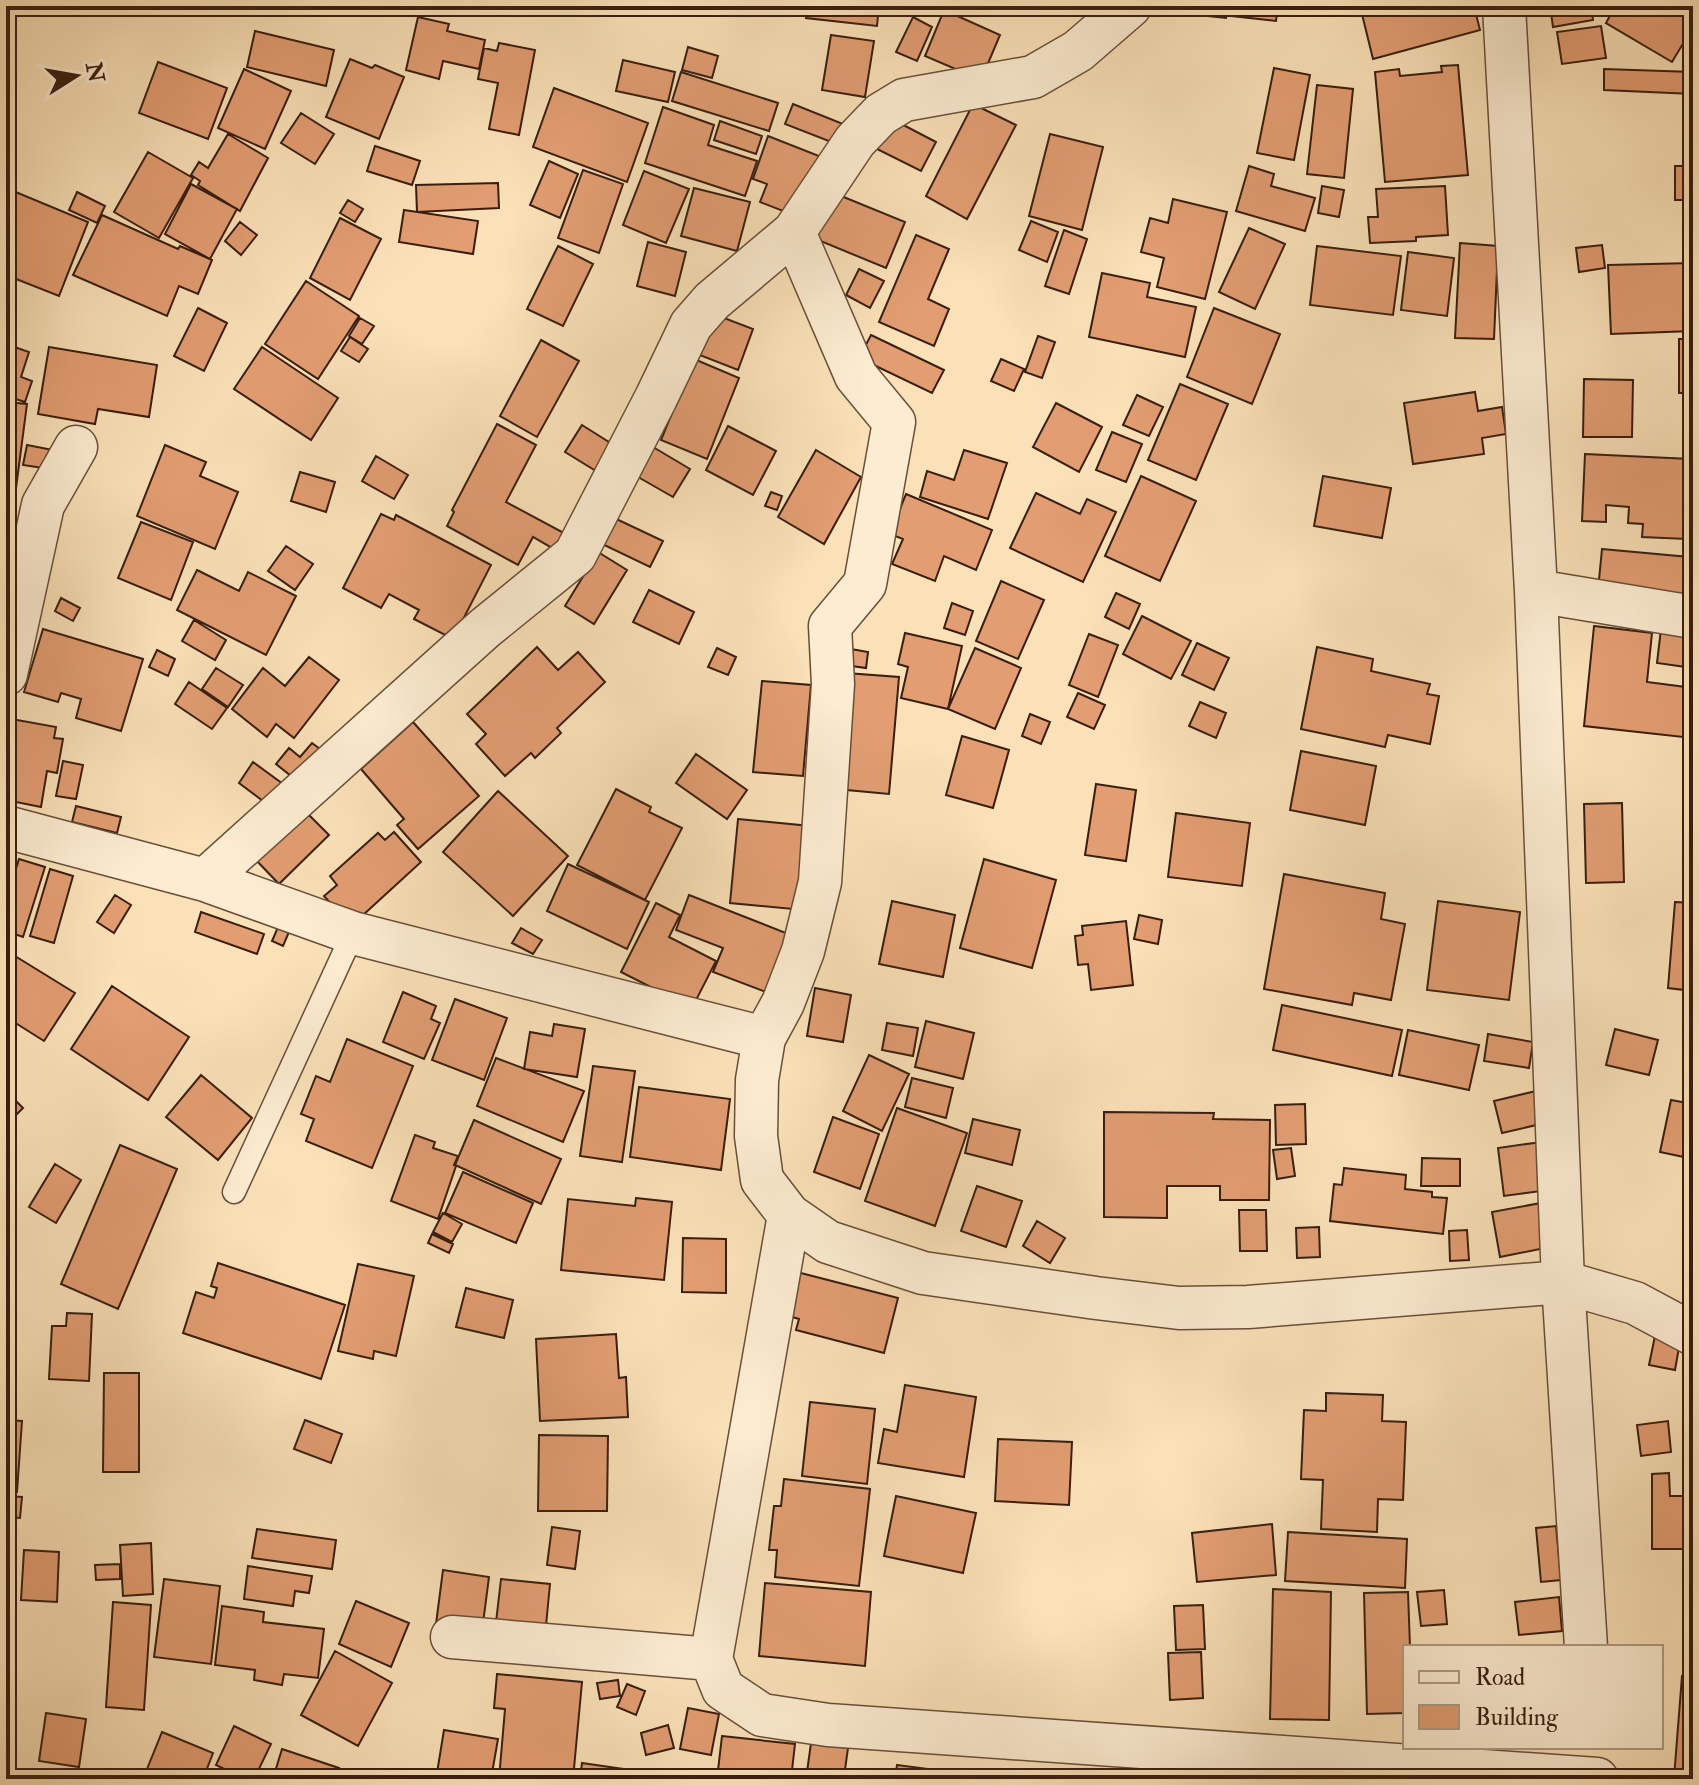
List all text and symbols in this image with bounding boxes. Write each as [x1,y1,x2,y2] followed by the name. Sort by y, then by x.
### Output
[36,36,116,116] north arrow
[79,59,110,85] text: N
[1403,1645,1663,1749] legend
[1475,1662,1525,1693] text: Road
[1475,1702,1559,1733] text: Building

